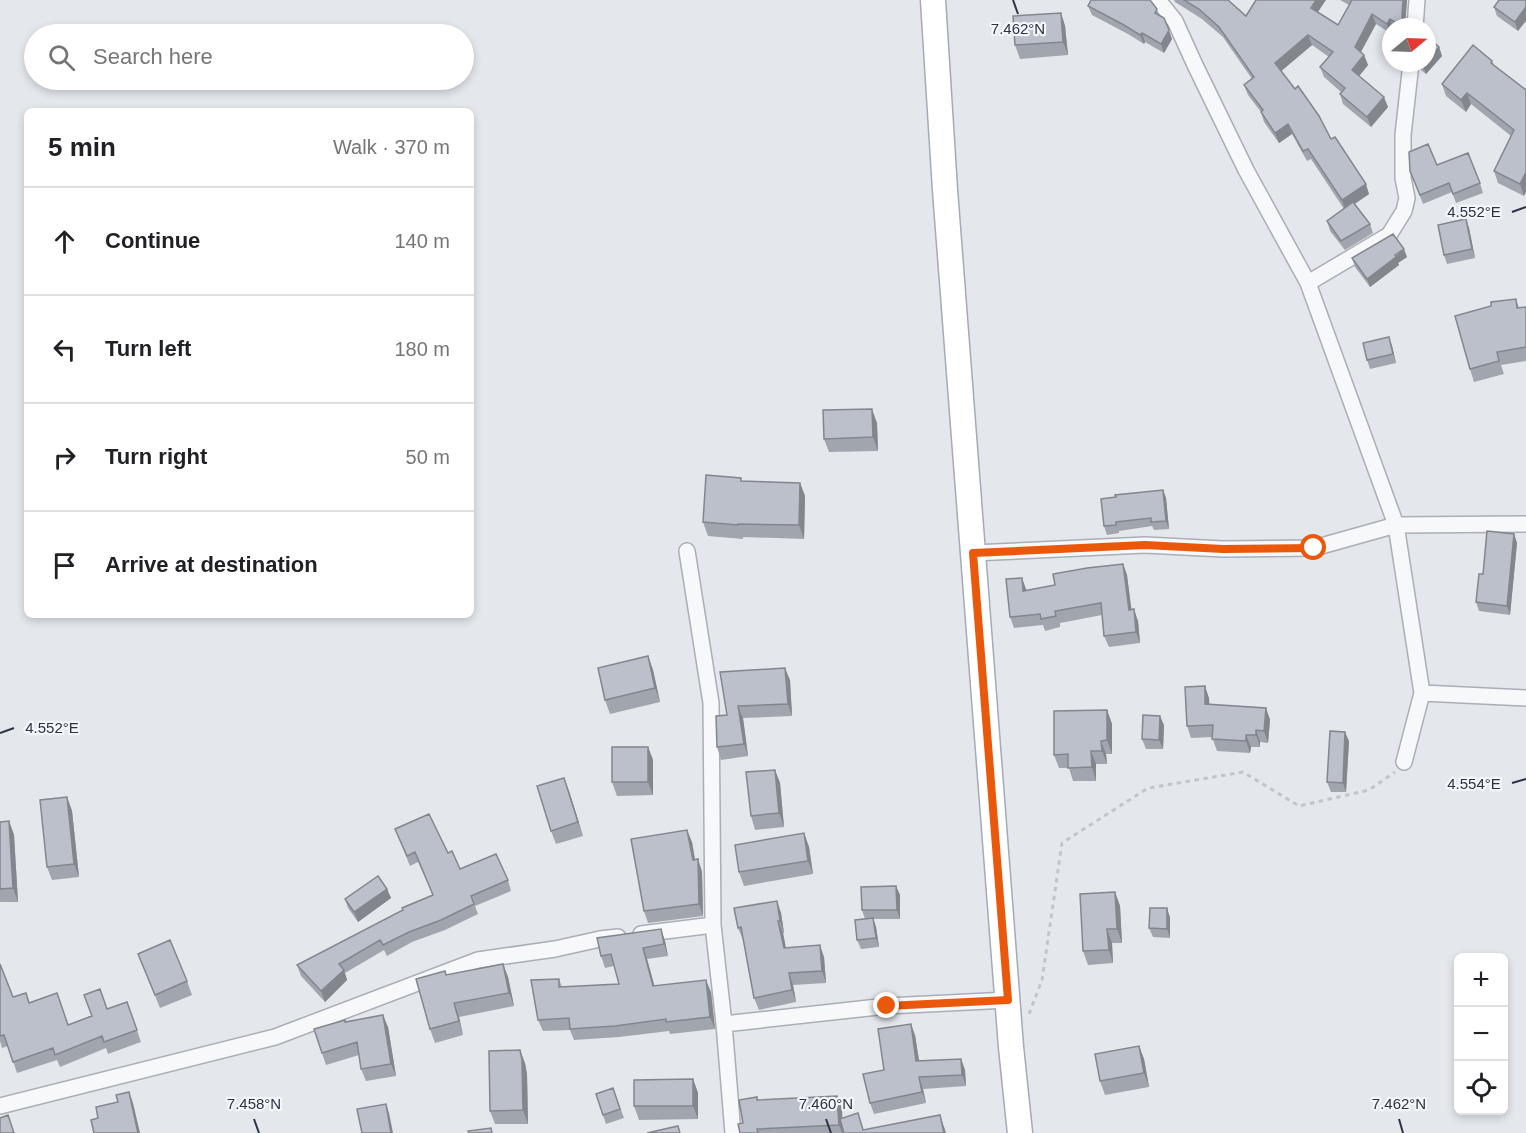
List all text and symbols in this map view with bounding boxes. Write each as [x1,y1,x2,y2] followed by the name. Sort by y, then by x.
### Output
[1382,18,1436,72] north arrow
[991,20,1045,37] text: 7.462°N
[24,24,474,90] search box
[45,41,78,74] icon: search
[93,44,213,69] text: Search here
[48,132,116,162] text: 5 min
[333,136,450,158] text: Walk · 370 m
[1447,203,1501,220] text: 4.552°E
[48,225,81,258] icon: ahead
[105,228,200,253] text: Continue
[394,230,450,252] text: 140 m
[48,333,81,366] icon: left
[105,336,191,361] text: Turn left
[394,338,450,360] text: 180 m
[48,441,81,474] icon: right
[105,444,207,469] text: Turn right
[406,446,450,468] text: 50 m
[1300,534,1326,560] route start
[48,549,81,582] icon: arrive
[105,552,318,577] text: Arrive at destination
[25,719,79,736] text: 4.552°E
[1447,775,1501,792] text: 4.554°E
[1454,953,1508,1115] map controls
[1454,953,1508,1007] button: +
[873,992,899,1018] route end
[1454,1007,1508,1061] button: −
[1454,1061,1508,1115] button: locate
[227,1095,281,1112] text: 7.458°N
[799,1095,853,1112] text: 7.460°N
[1372,1095,1426,1112] text: 7.462°N

